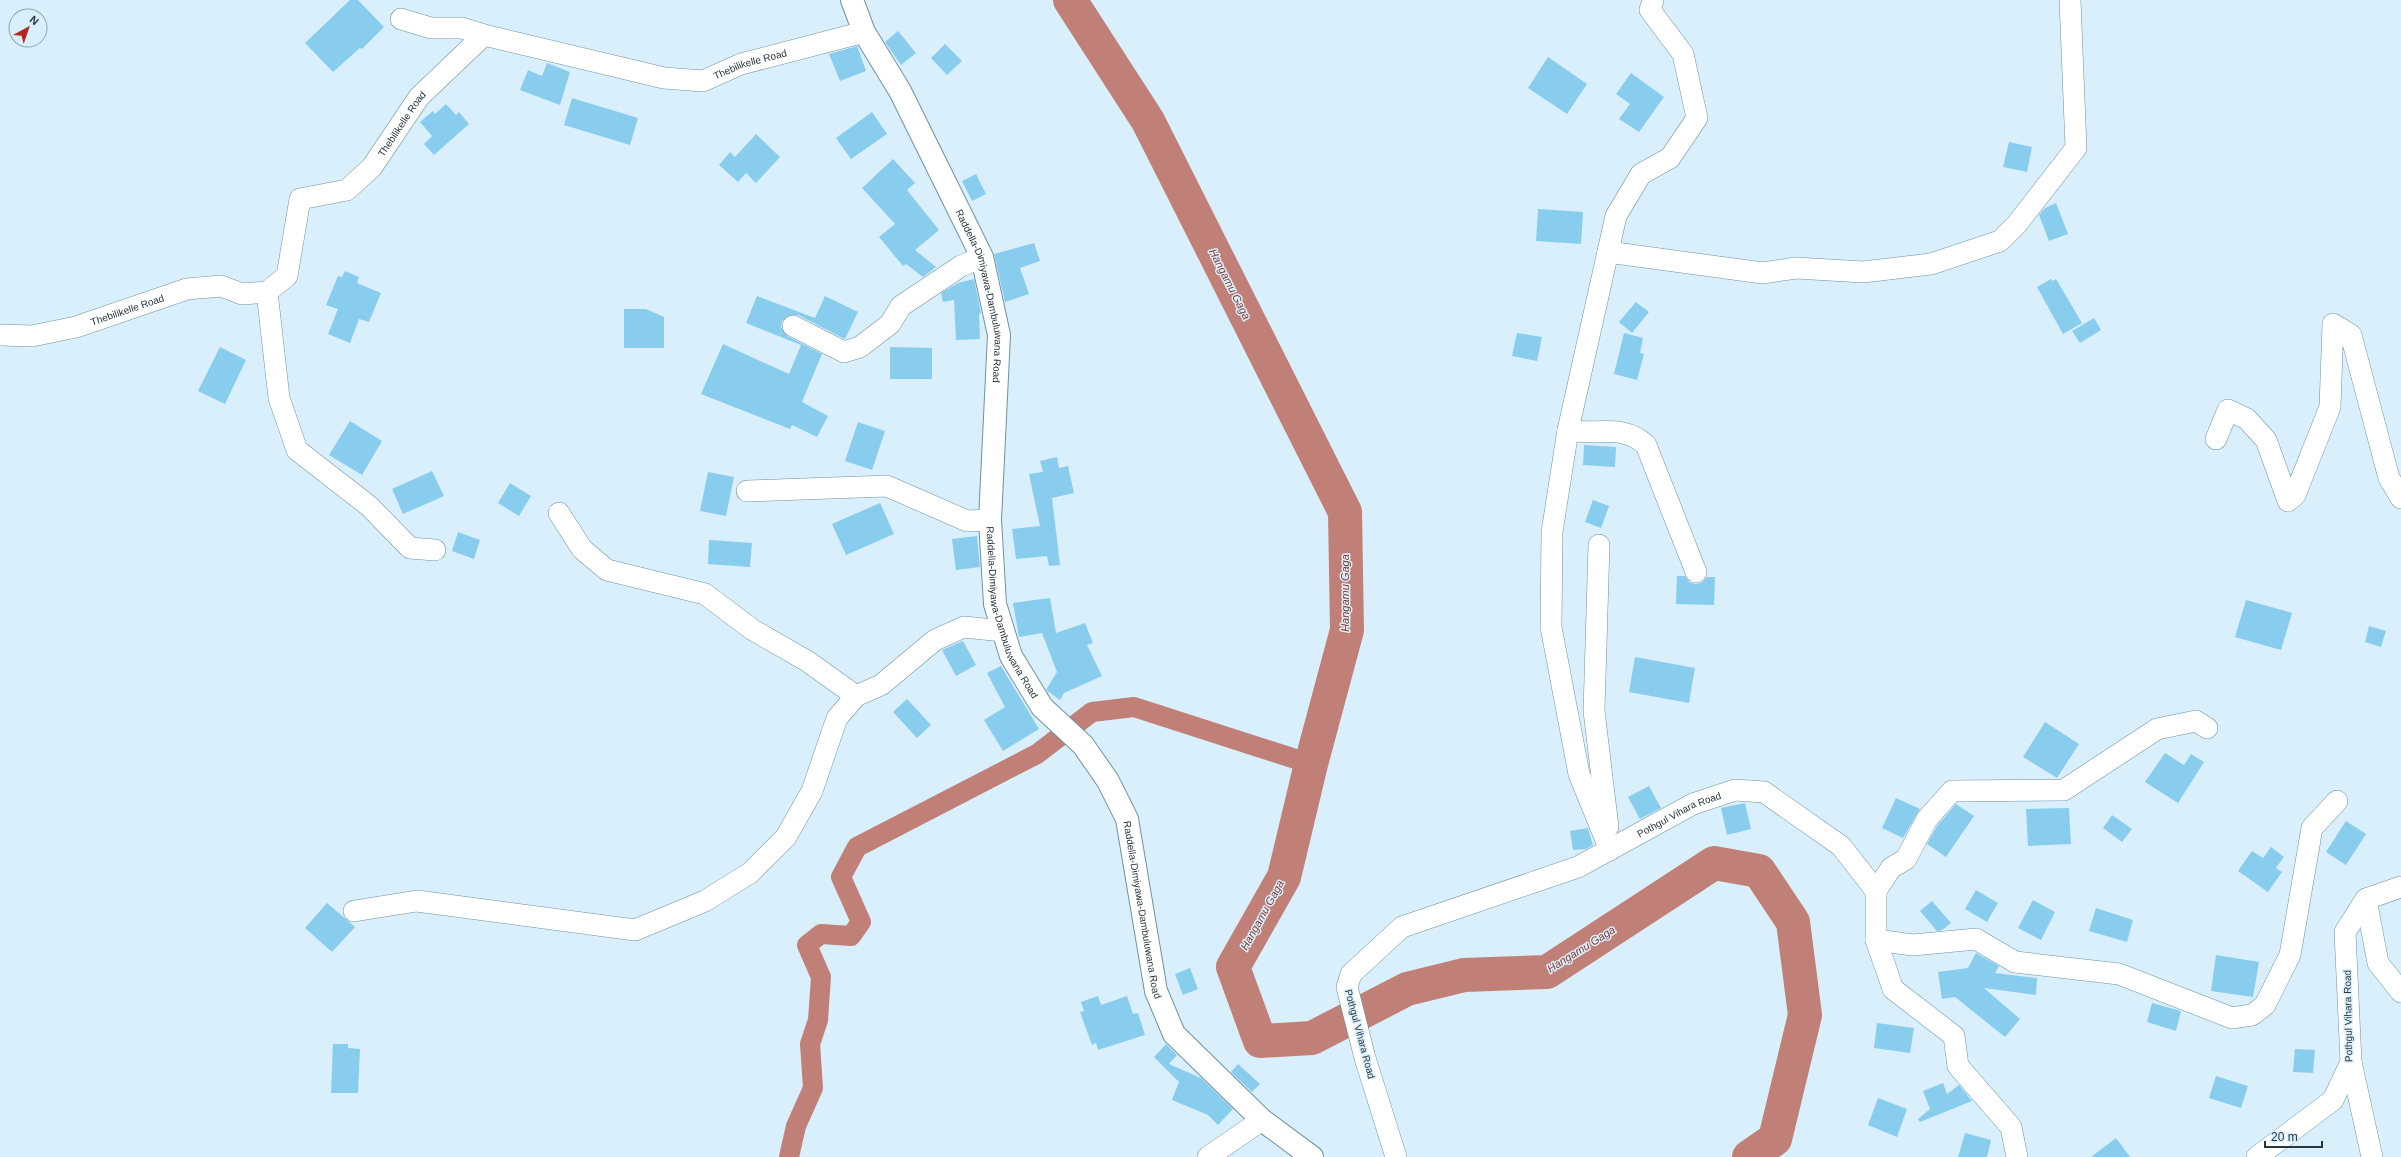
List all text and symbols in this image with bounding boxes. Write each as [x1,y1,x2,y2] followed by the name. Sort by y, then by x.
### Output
[8,8,48,48] north arrow
[28,13,41,28] text: N
[712,47,788,81] street label: Thebilikelle Road
[375,88,428,158] street label: Thebilikelle Road
[954,207,1005,383] street label: Raddella-Dimiyawa-Dambuluwana Road
[1207,247,1253,321] water label: Hangamu Gaga
[89,292,165,327] street label: Thebilikelle Road
[985,526,1041,700] street label: Raddella-Dimiyawa-Dambuluwana Road
[1339,554,1351,632] water label: Hangamu Gaga
[1635,790,1722,839] street label: Pothgul Vihara Road
[1122,820,1164,1000] street label: Raddella-Dimiyawa-Dambuluwana Road
[1238,878,1286,952] water label: Hangamu Gaga
[1545,923,1617,975] water label: Hangamu Gaga
[2342,970,2354,1062] street label: Pothgul Vihara Road
[1343,988,1377,1080] street label: Pothgul Vihara Road
[2265,1123,2322,1149] scale bar
[2271,1130,2298,1144] text: 20 m

